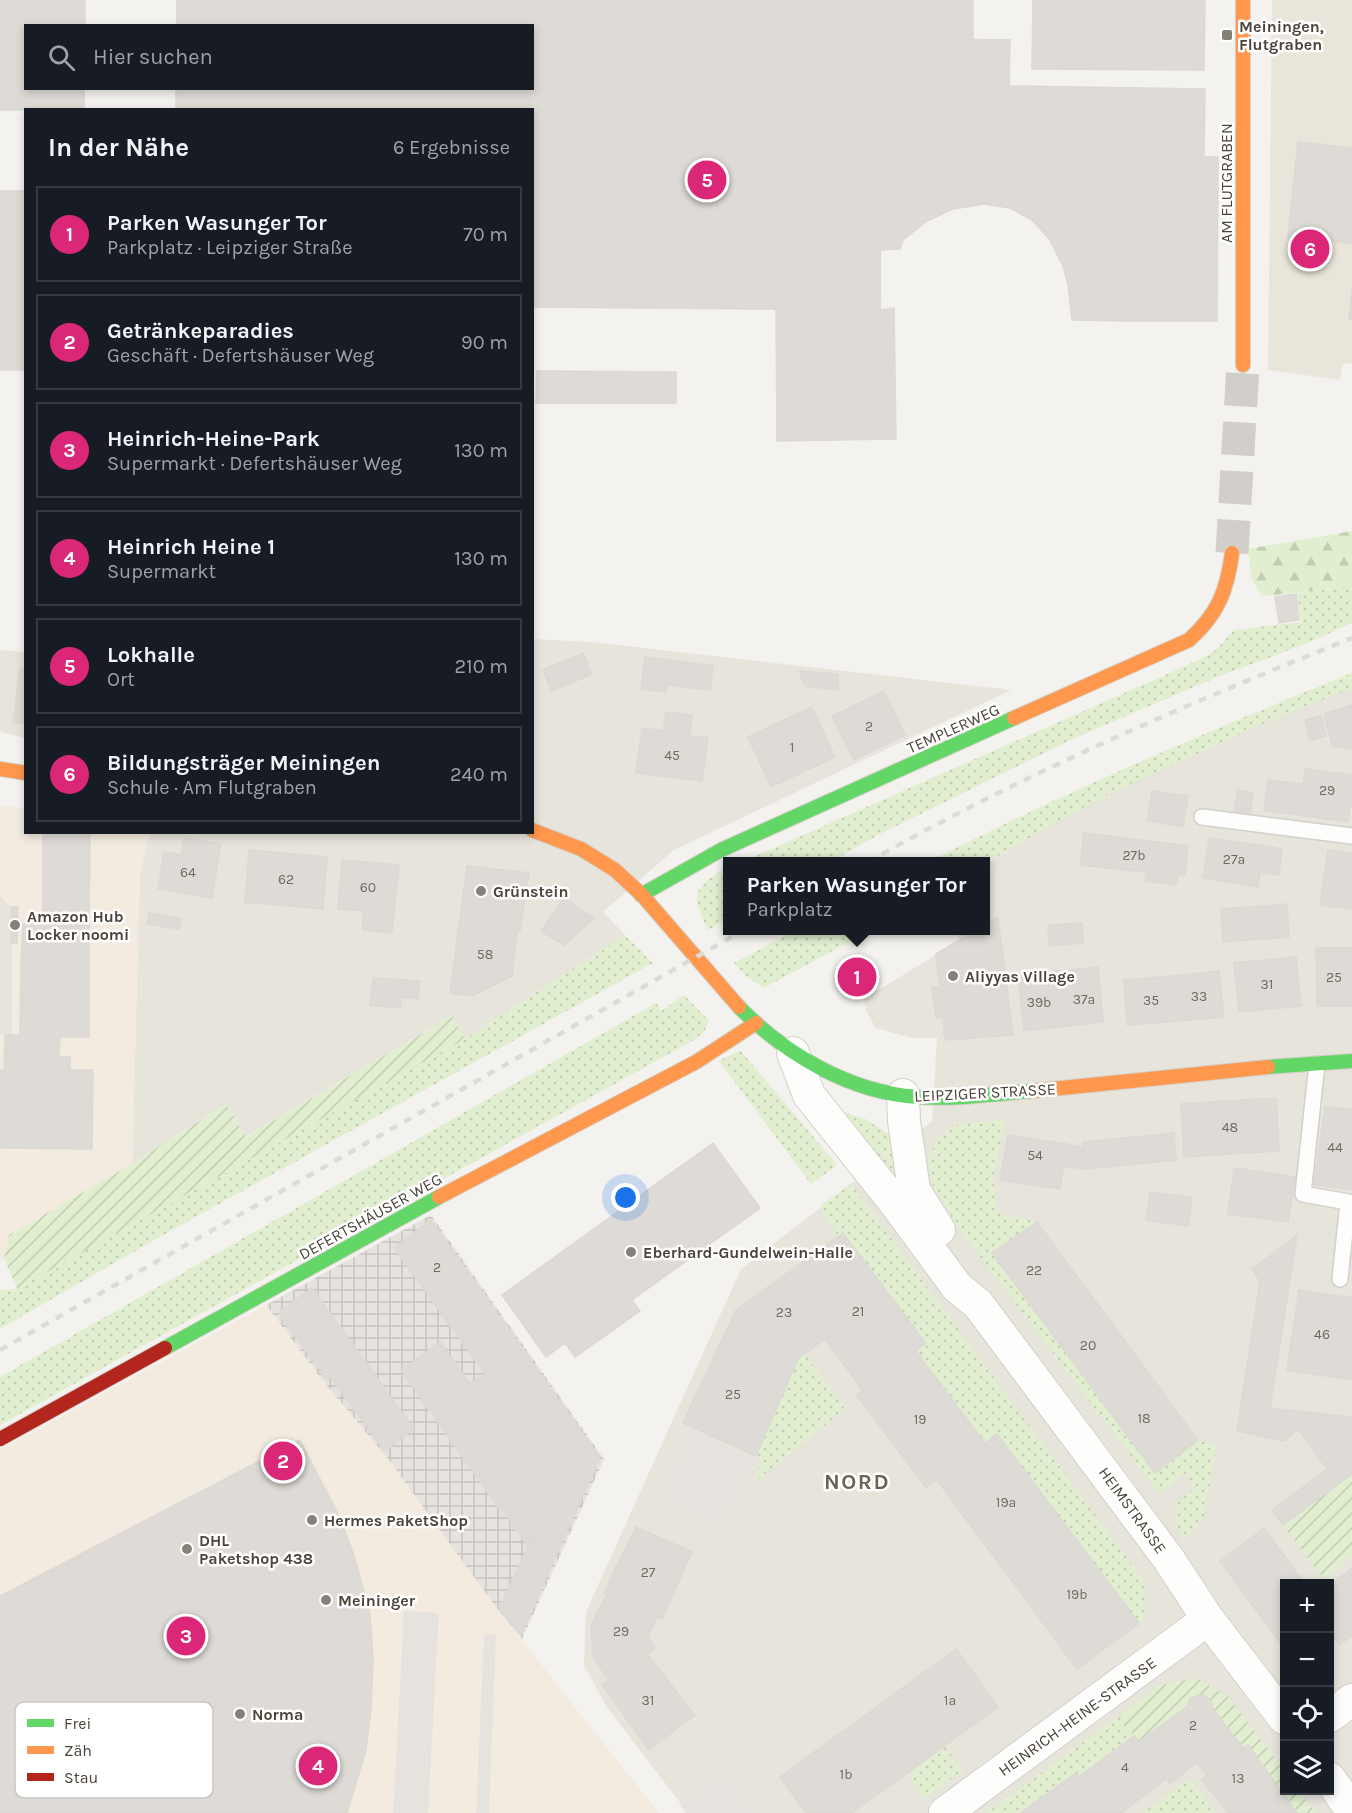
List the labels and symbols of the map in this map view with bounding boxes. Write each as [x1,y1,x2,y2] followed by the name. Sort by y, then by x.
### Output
[1239,17,1324,54] place label: Meiningen, Flutgraben
[1220,28,1234,42] marker: Meiningen, Flutgraben
[1217,123,1236,243] street label: AM FLUTGRABEN
[688,158,726,202] pin: 5
[1290,226,1330,272] pin: 6
[904,700,1002,757] street label: TEMPLERWEG
[865,718,873,735] house number: 2
[790,739,794,756] house number: 1
[664,747,680,764] house number: 45
[1319,782,1335,799] house number: 29
[1123,847,1145,864] house number: 27b
[1223,851,1245,868] house number: 27a
[180,864,196,881] house number: 64
[278,871,294,888] house number: 62
[360,879,376,896] house number: 60
[493,882,569,901] place label: Grünstein
[474,884,488,898] marker: Grünstein
[27,907,129,944] place label: Amazon Hub Locker noomi
[8,918,22,932] marker: Amazon Hub Locker noomi
[477,946,493,963] house number: 58
[838,954,876,1000] pin: 1
[965,967,1075,986] place label: Aliyyas Village
[946,969,960,983] marker: Aliyyas Village
[1326,969,1342,986] house number: 25
[1261,976,1273,993] house number: 31
[1191,988,1207,1005] house number: 33
[1073,991,1095,1008] house number: 37a
[1143,992,1159,1009] house number: 35
[1027,994,1051,1011] house number: 39b
[914,1079,1056,1106] street label: LEIPZIGER STRASSE
[1222,1119,1238,1136] house number: 48
[1327,1139,1343,1156] house number: 44
[1027,1147,1043,1164] house number: 54
[295,1169,445,1264] street label: DEFERTSHÄUSER WEG
[611,1183,640,1212] your location
[643,1243,853,1262] place label: Eberhard-Gundelwein-Halle
[624,1245,638,1259] marker: Eberhard-Gundelwein-Halle
[433,1259,441,1276] house number: 2
[1026,1262,1042,1279] house number: 22
[852,1303,864,1320] house number: 21
[776,1304,792,1321] house number: 23
[1314,1326,1330,1343] house number: 46
[1080,1337,1096,1354] house number: 20
[725,1386,741,1403] house number: 25
[1137,1410,1151,1427] house number: 18
[914,1411,926,1428] house number: 19
[264,1438,302,1484] pin: 2
[1095,1463,1170,1557] street label: HEIMSTRASSE
[824,1469,890,1495] district label: NORD
[996,1494,1016,1511] house number: 19a
[324,1511,468,1530] place label: Hermes PaketShop
[305,1513,319,1527] marker: Hermes PaketShop
[199,1531,313,1568] place label: DHL Paketshop 438
[180,1542,194,1556] marker: DHL Paketshop 438
[641,1564,656,1581] house number: 27
[1066,1586,1088,1603] house number: 19b
[338,1591,416,1610] place label: Meininger
[319,1593,333,1607] marker: Meininger
[166,1614,206,1658] pin: 3
[613,1623,629,1640] house number: 29
[995,1653,1160,1780] street label: HEINRICH-HEINE-STRASSE
[642,1692,654,1709] house number: 31
[944,1692,956,1709] house number: 1a
[15,1702,213,1798] legend
[252,1705,303,1724] place label: Norma
[233,1707,247,1721] marker: Norma
[64,1714,91,1733] text: Frei
[1189,1717,1197,1734] house number: 2
[64,1741,92,1760] text: Zäh
[298,1744,338,1788] pin: 4
[1121,1759,1129,1776] house number: 4
[840,1766,852,1783] house number: 1b
[64,1768,98,1787] text: Stau
[1232,1770,1244,1787] house number: 13

